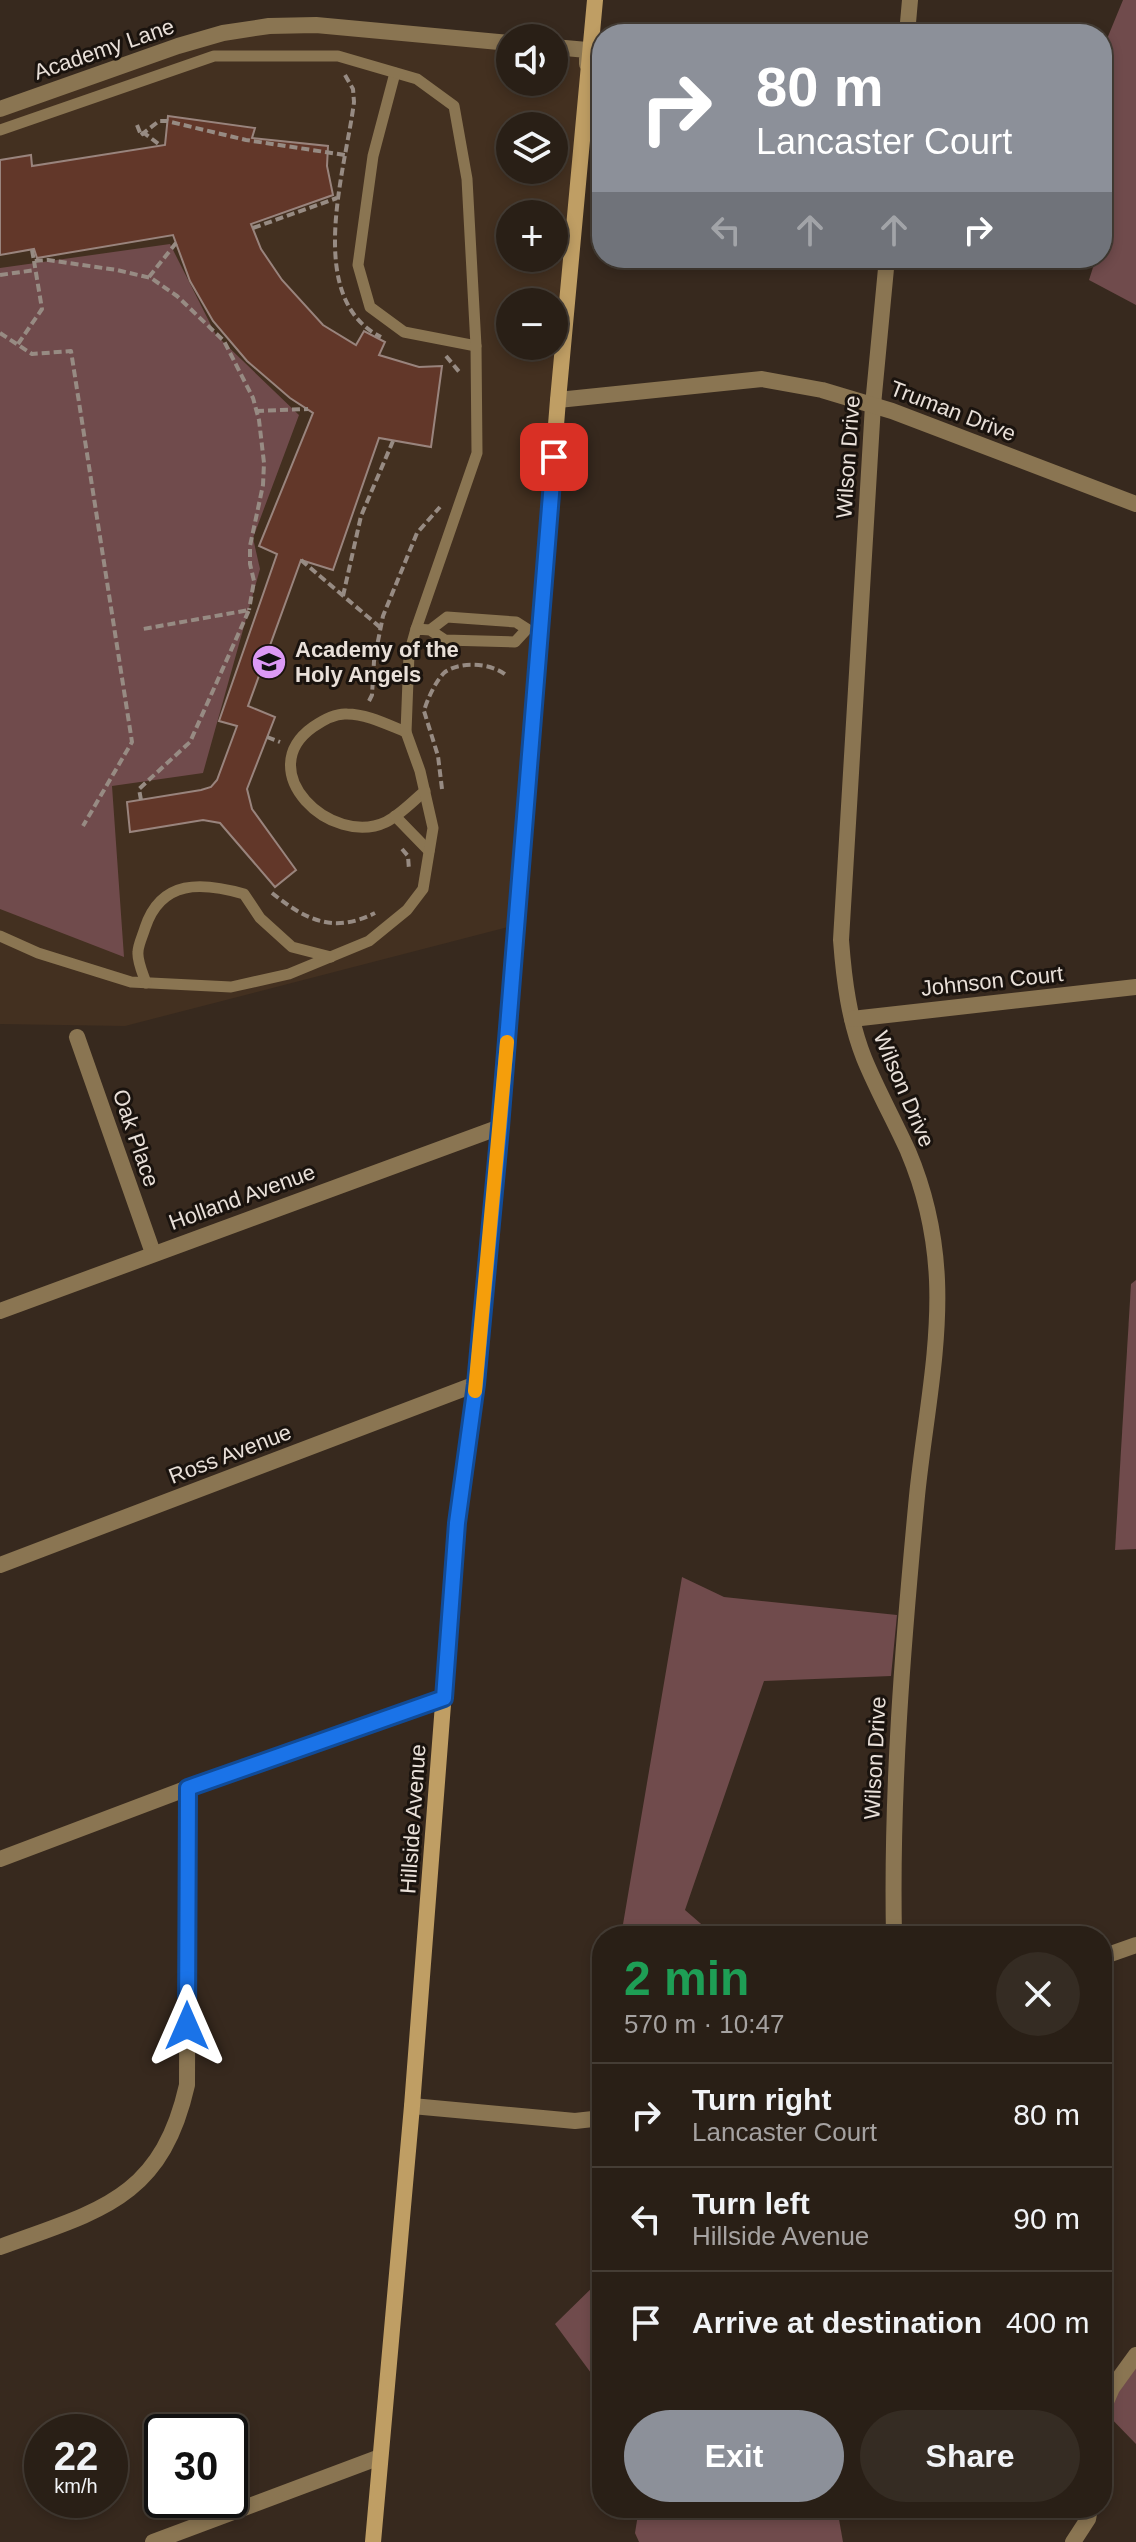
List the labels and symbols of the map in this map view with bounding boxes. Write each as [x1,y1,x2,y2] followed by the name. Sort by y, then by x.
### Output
[31,13,177,85] street label: Academy Lane
[887,376,1019,446] street label: Truman Drive
[831,395,865,519] street label: Wilson Drive
[520,423,588,491] pin
[295,637,459,687] place label: Academy of the Holy Angels
[250,643,288,681] school or university icon: Academy of the Holy Angels
[920,961,1064,1001] street label: Johnson Court
[868,1027,940,1151] street label: Wilson Drive
[108,1086,164,1190] street label: Oak Place
[165,1159,319,1235] street label: Holland Avenue
[165,1419,295,1489] street label: Ross Avenue
[859,1696,891,1820] street label: Wilson Drive
[395,1743,431,1895] street label: Hillside Avenue
[145,1984,229,2068] position arrow
[144,2414,248,2518] speed limit sign: 30

